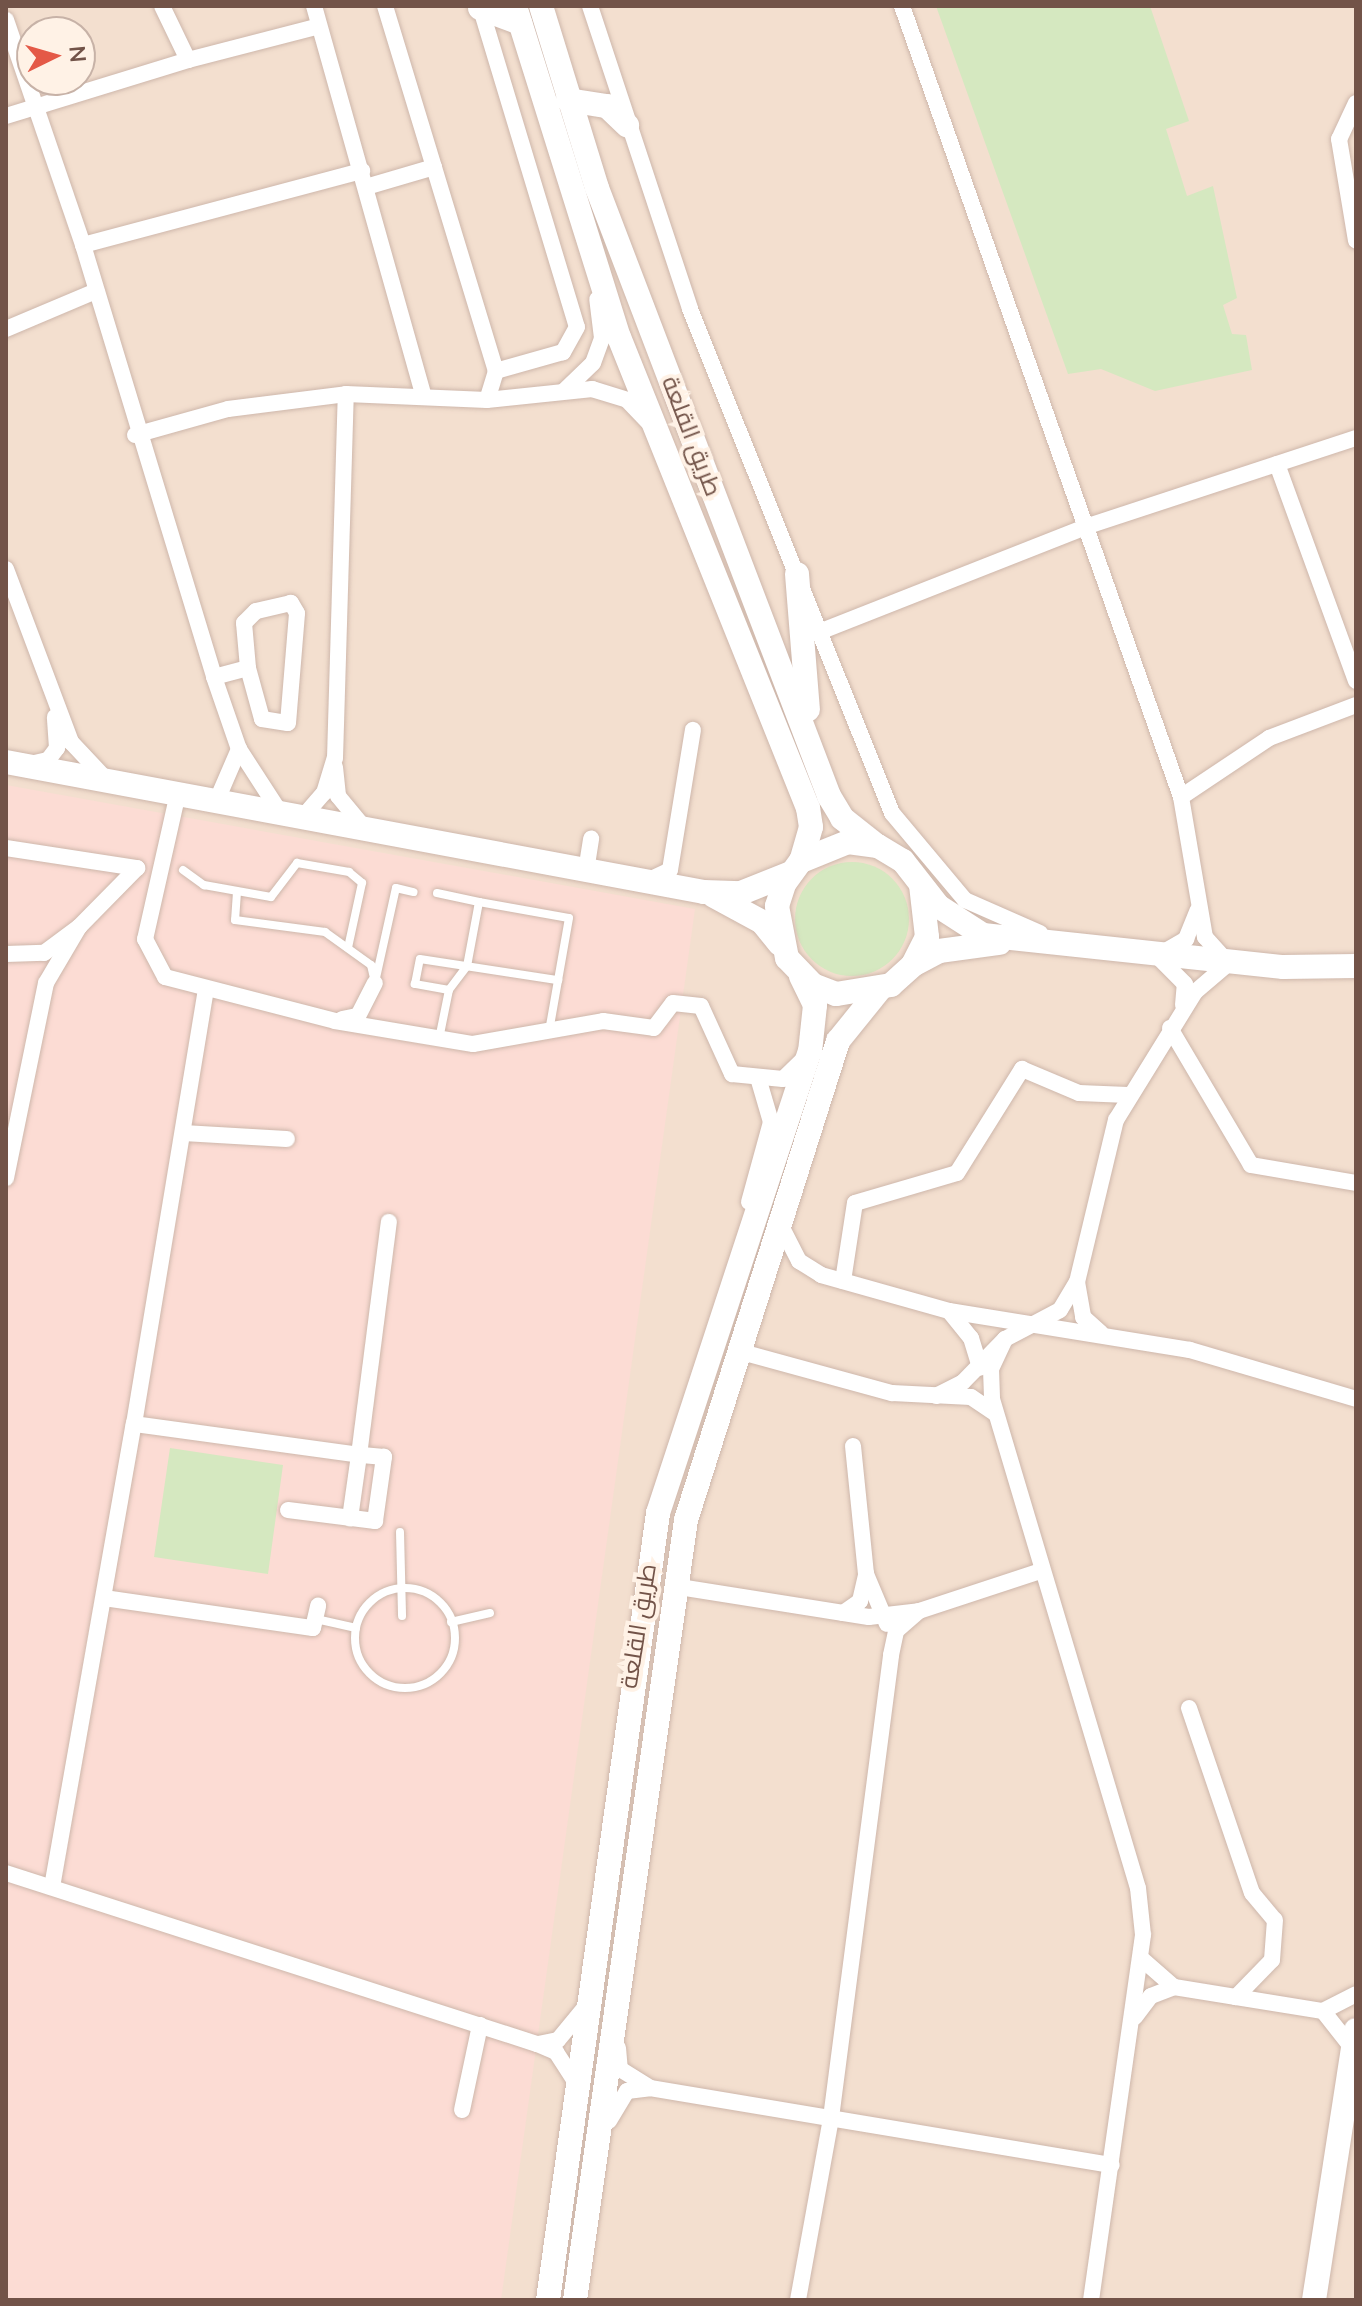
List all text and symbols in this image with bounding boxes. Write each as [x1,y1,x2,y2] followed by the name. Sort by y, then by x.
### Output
[16,16,96,96] north arrow
[63,45,93,64] text: N
[656,372,728,500] street label: طريق القلعة
[614,1562,662,1690] street label: طريق القلعة

